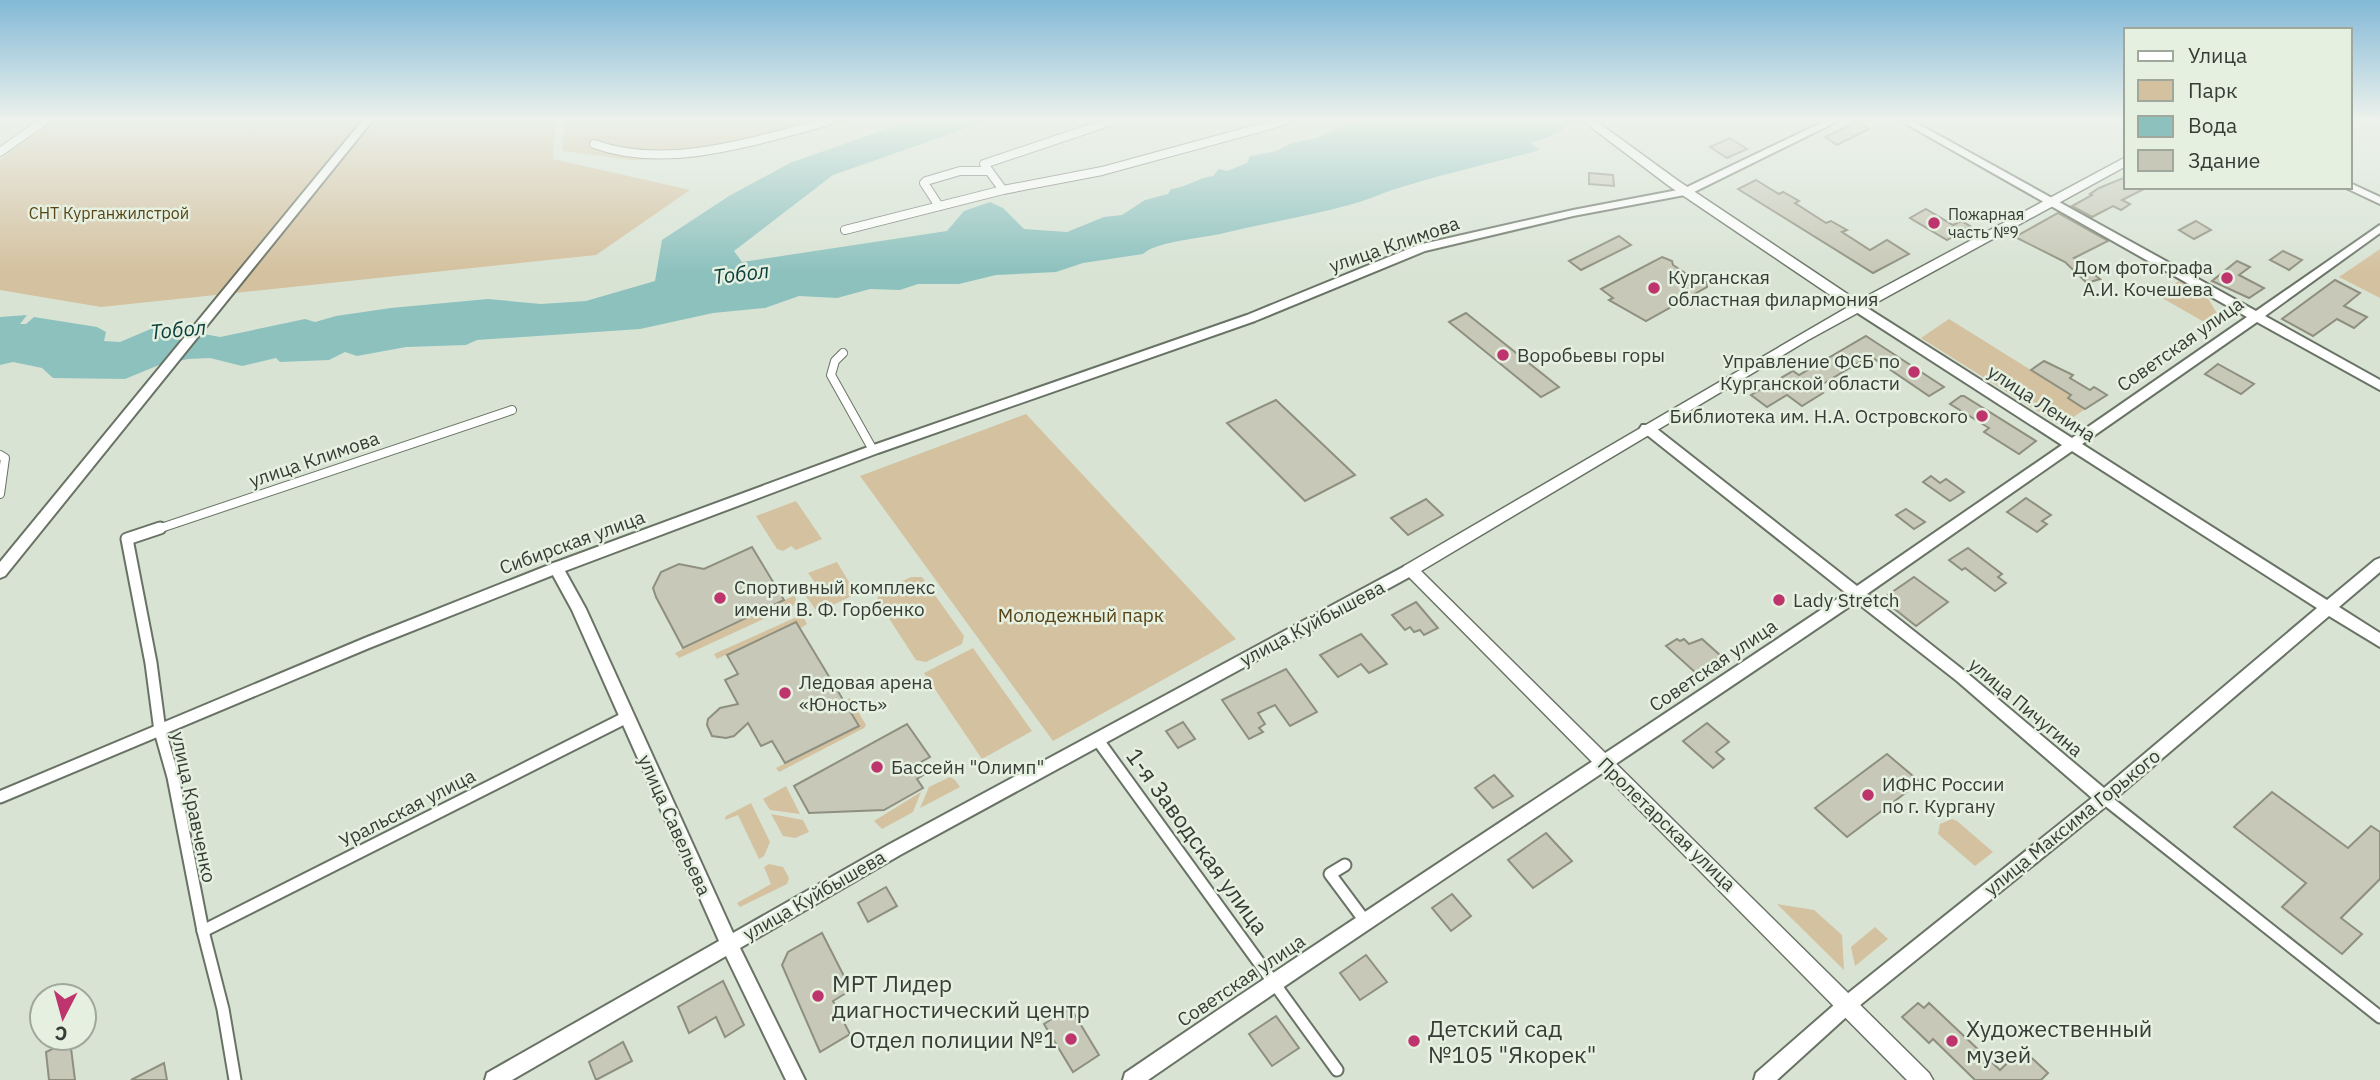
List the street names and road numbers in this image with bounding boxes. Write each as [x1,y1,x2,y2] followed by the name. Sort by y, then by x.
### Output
[1326,210,1462,278] street label: улица Климова
[2112,291,2248,397] street label: Советская улица
[1983,359,2101,447] street label: улица Ленина
[246,425,382,493] street label: улица Климова
[496,505,648,579] street label: Сибирская улица
[1235,575,1389,671] street label: улица Куйбышева
[1644,613,1782,717] street label: Советская улица
[1964,652,2088,762] street label: улица Пичугина
[166,729,222,885] street label: улица Кравченко
[1120,742,1276,940] street label: 1-я Заводская улица
[1979,743,2165,901] street label: улица Максима Горького
[633,751,717,899] street label: улица Савельева
[1593,752,1741,896] street label: Пролетарская улица
[335,763,479,853] street label: Уральская улица
[738,844,890,946] street label: улица Куйбышева
[1172,928,1310,1032] street label: Советская улица

